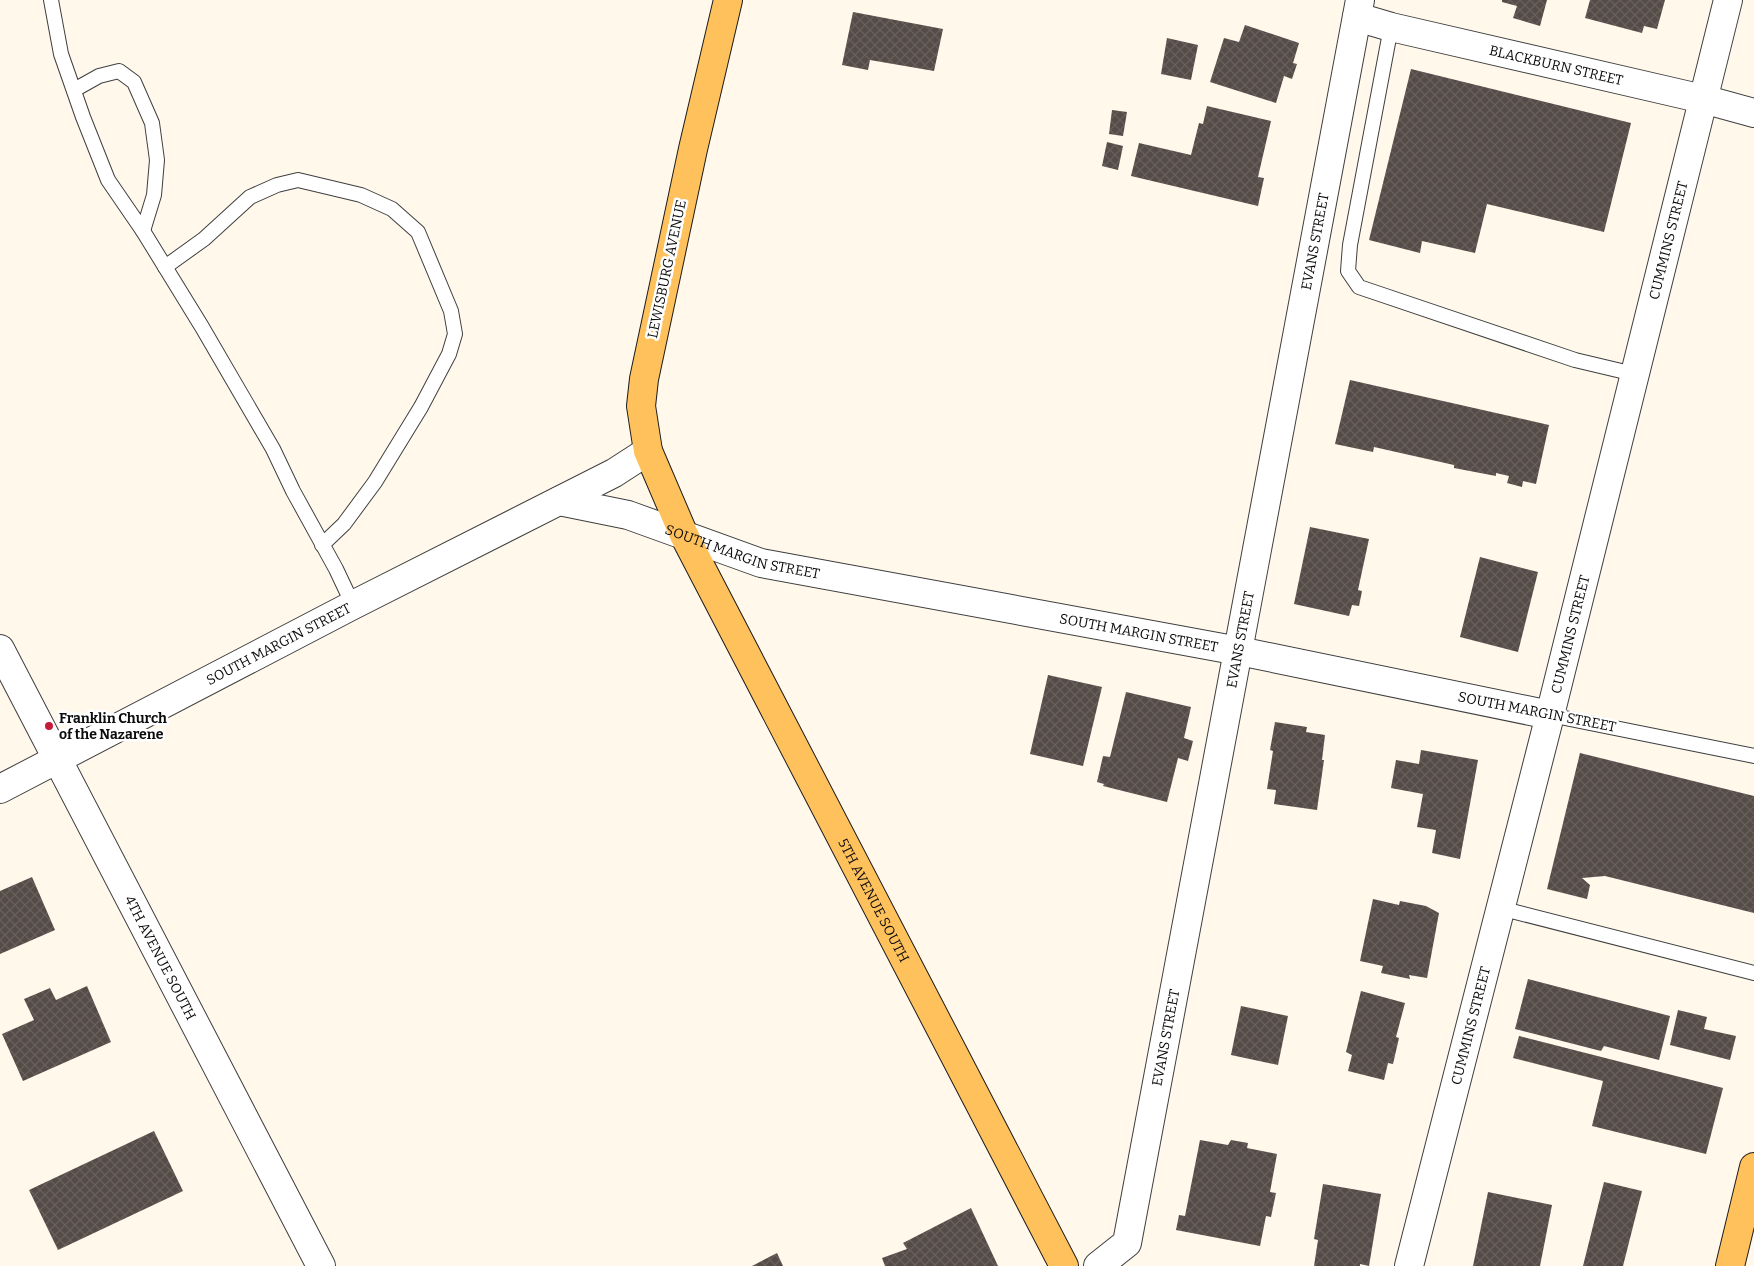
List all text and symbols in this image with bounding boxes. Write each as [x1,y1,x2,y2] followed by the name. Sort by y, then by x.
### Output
[1488,41,1625,89] street label: BLACKBURN STREET
[1645,179,1691,301] street label: CUMMINS STREET
[1297,192,1332,291] street label: EVANS STREET
[644,198,690,340] street label: LEWISBURG AVENUE
[663,521,821,582] street label: SOUTH MARGIN STREET
[1547,573,1593,695] street label: CUMMINS STREET
[1223,590,1258,689] street label: EVANS STREET
[203,599,354,689] street label: SOUTH MARGIN STREET
[1058,610,1220,655] street label: SOUTH MARGIN STREET
[1456,688,1618,736] street label: SOUTH MARGIN STREET
[59,710,167,743] place label: Franklin Church of the Nazarene
[43,720,55,732] marker: Franklin Church of the Nazarene
[835,835,913,965] street label: 5TH AVENUE SOUTH
[121,893,200,1023] street label: 4TH AVENUE SOUTH
[1447,965,1494,1087] street label: CUMMINS STREET
[1148,988,1183,1087] street label: EVANS STREET

